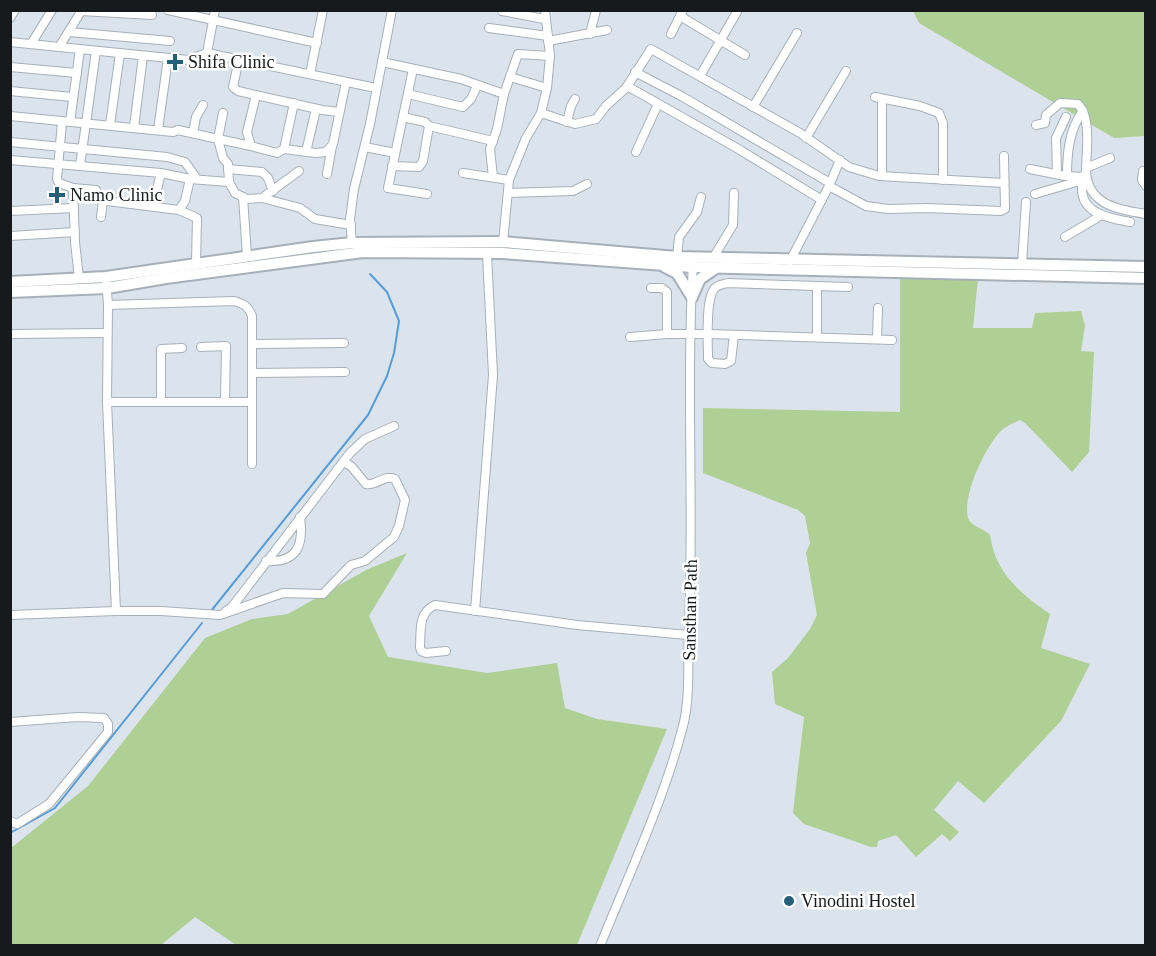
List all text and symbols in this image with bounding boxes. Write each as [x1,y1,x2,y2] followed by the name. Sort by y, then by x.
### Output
[188,52,275,72] place label: Shifa Clinic
[166,53,184,71] marker: Shifa Clinic
[70,185,163,205] place label: Namo Clinic
[48,186,66,204] marker: Namo Clinic
[679,559,701,661] street label: Sansthan Path
[801,891,915,911] place label: Vinodini Hostel
[782,894,796,908] marker: Vinodini Hostel

